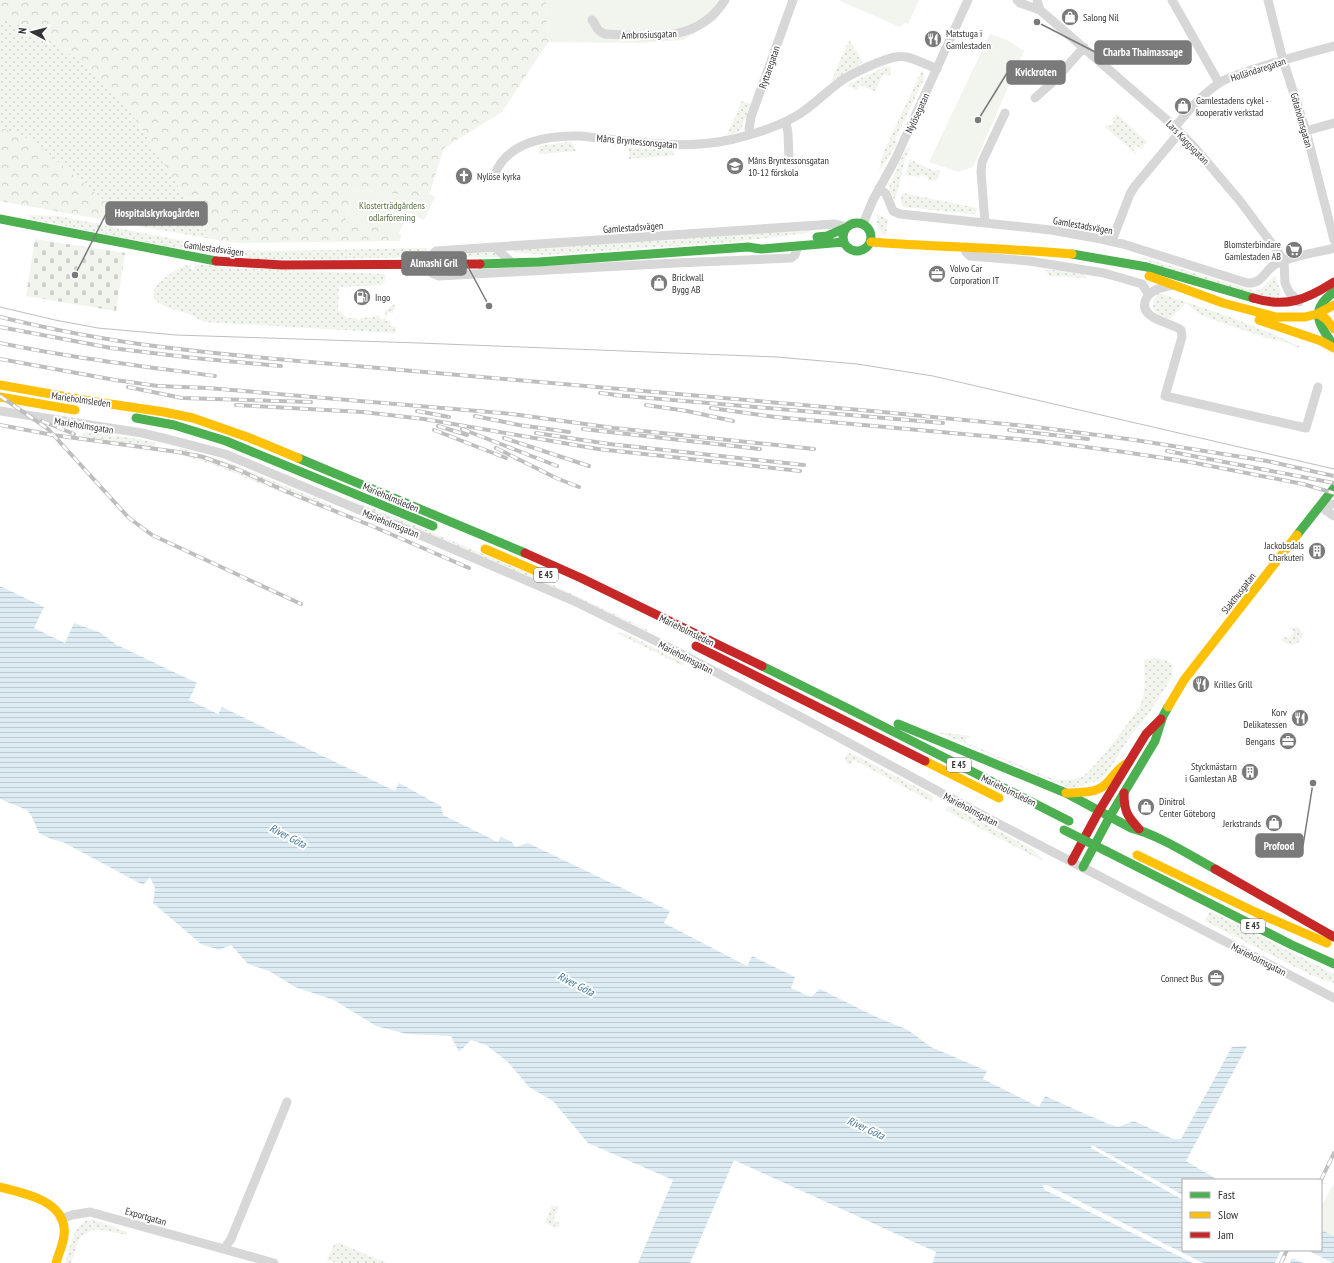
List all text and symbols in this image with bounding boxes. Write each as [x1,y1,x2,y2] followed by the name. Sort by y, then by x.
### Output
[1060,7,1080,27] shop icon: Salong Nil
[1083,11,1119,24] place label: Salong Nil
[12,12,52,52] north arrow
[15,27,29,35] text: N
[621,27,677,42] street label: Ambrosiusgatan
[946,27,991,52] place label: Matstuga i Gamlestaden
[923,29,943,49] restaurant icon: Matstuga i Gamlestaden
[1095,41,1191,64] callout: Charba Thaimassage
[756,44,783,90] street label: Ryttaregatan
[1103,45,1183,59] text: Charba Thaimassage
[1229,54,1287,85] street label: Holländaregatan
[1007,61,1065,84] callout: Kvickroten
[1015,65,1057,79] text: Kvickroten
[903,91,932,135] street label: Nylösegatan
[1287,91,1316,149] street label: Götaholmsgatan
[1196,94,1269,119] place label: Gamlestadens cykel - kooperativ verkstad
[1173,96,1193,116] shop icon: Gamlestadens cykel - kooperativ verkstad
[1163,118,1212,167] street label: Lars Kaggsgatan
[596,131,678,152] street label: Måns Bryntessonsgatan
[748,154,829,179] place label: Måns Bryntessonsgatan 10-12 förskola
[725,156,745,176] school or university icon: Måns Bryntessonsgatan 10-12 förskola
[454,166,474,186] church icon: Nylöse kyrka
[477,170,521,183] place label: Nylöse kyrka
[359,199,426,224] park label: Klosterträdgårdens odlarförening
[106,202,207,225] callout: Hospitalskyrkogården
[114,206,200,220] text: Hospitalskyrkogården
[1052,214,1114,237] street label: Gamlestadsvägen
[602,219,664,236] street label: Gamlestadsvägen
[183,238,245,259] street label: Gamlestadsvägen
[1224,238,1281,263] place label: Blomsterbindare Gamlestaden AB
[1284,240,1304,260] supermarket icon: Blomsterbindare Gamlestaden AB
[402,252,466,275] callout: Almashi Gril
[409,256,458,270] text: Almashi Gril
[949,262,1000,287] place label: Volvo Car Corporation IT
[927,264,947,284] office icon: Volvo Car Corporation IT
[672,271,704,296] place label: Brickwall Bygg AB
[649,273,669,293] shop icon: Brickwall Bygg AB
[352,287,372,307] fuel station icon: Ingo
[375,291,390,304] place label: Ingo
[50,389,111,410] street label: Marieholmsleden
[53,414,114,437] street label: Marieholmsgatan
[361,480,421,515] street label: Marieholmsleden
[361,506,421,541] street label: Marieholmsgatan
[1263,539,1305,564] place label: Jackobsdals Charkuteri
[1307,541,1327,561] building icon: Jackobsdals Charkuteri
[534,568,558,582] road number: E 45
[1218,570,1259,617] street label: Slakthusgatan
[657,612,716,649] street label: Marieholmsleden
[656,638,715,677] street label: Marieholmsgatan
[1191,674,1211,694] restaurant icon: Krilles Grill
[1214,678,1253,691] place label: Krilles Grill
[1243,706,1287,731] place label: Korv Delikatessen
[1290,708,1310,728] restaurant icon: Korv Delikatessen
[1278,731,1298,751] office icon: Bengans
[1246,735,1276,748] place label: Bengans
[947,758,971,772] road number: E 45
[1185,760,1237,785] place label: Styckmästarn i Gamlestan AB
[1240,762,1260,782] building icon: Styckmästarn i Gamlestan AB
[979,772,1038,809] street label: Marieholmsleden
[941,790,1000,829] street label: Marieholmsgatan
[1159,795,1215,820] place label: Dinitrol Center Göteborg
[1136,797,1156,817] shop icon: Dinitrol Center Göteborg
[1264,813,1284,833] shop icon: Jerkstrands
[1222,817,1262,830] place label: Jerkstrands
[267,821,309,851] water label: River Göta
[1256,834,1303,857] callout: Profood
[1264,839,1294,853] text: Profood
[1241,919,1265,933] road number: E 45
[1229,940,1288,979] street label: Marieholmsgatan
[1206,968,1226,988] office icon: Connect Bus
[555,969,597,999] water label: River Göta
[1161,972,1204,985] place label: Connect Bus
[845,1113,887,1143] water label: River Göta
[1182,1179,1322,1251] legend
[1218,1187,1236,1202] text: Fast
[124,1204,168,1229] street label: Exportgatan
[1218,1207,1239,1222] text: Slow
[1217,1227,1234,1242] text: Jam

